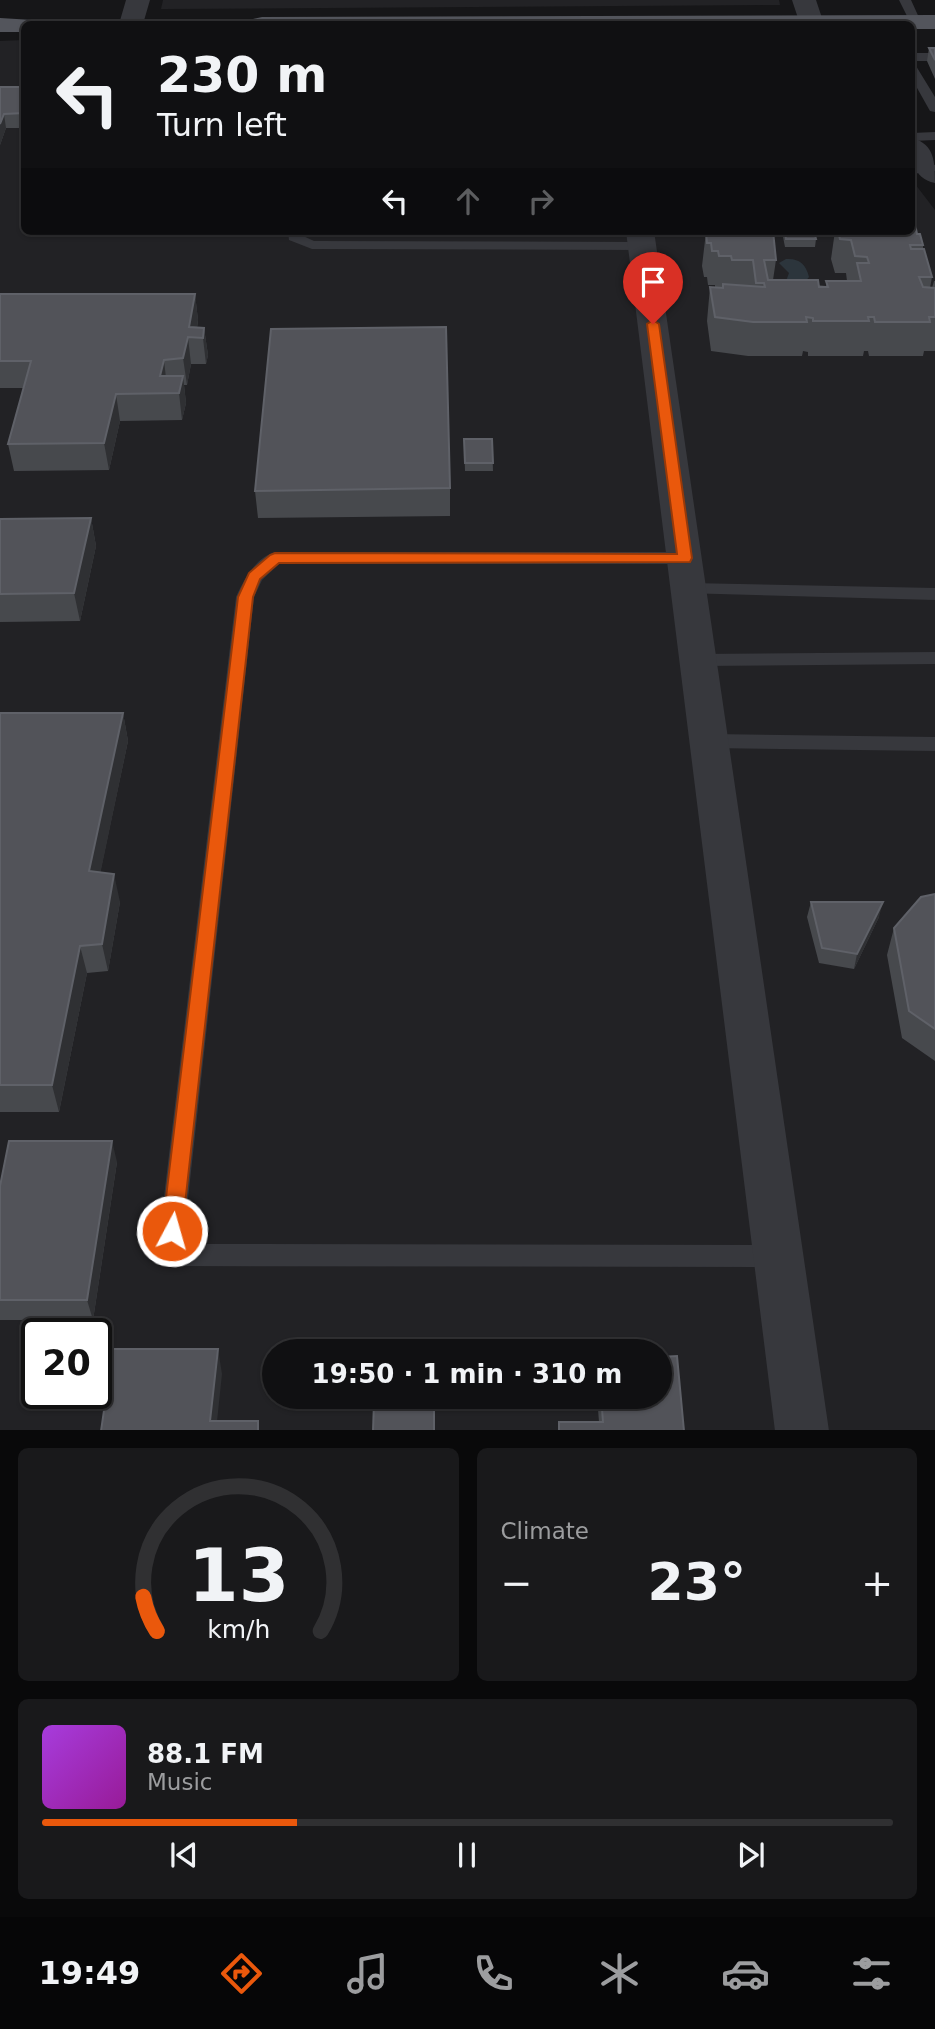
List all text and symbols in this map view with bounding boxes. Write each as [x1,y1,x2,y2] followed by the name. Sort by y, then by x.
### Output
[157,47,327,104] text: 230 m
[42,49,133,140] icon: left
[157,106,287,144] text: Turn left
[376,182,414,220] icon: left
[449,182,487,220] icon: ahead
[522,182,560,220] icon: right
[623,252,683,324] pin
[634,263,672,301] icon: arrive
[135,1194,209,1268] position arrow
[21,1318,112,1409] speed limit sign: 20
[312,1359,622,1389] text: 19:50 · 1 min · 310 m
[501,1518,589,1544] text: Climate
[188,1533,289,1618] text: 13
[648,1552,746,1612] text: 23°
[501,1561,532,1605] text: −
[861,1561,893,1605] text: +
[207,1614,270,1643] text: km/h
[147,1739,264,1769] text: 88.1 FM
[147,1769,212,1795] text: Music
[165,1836,203,1874] icon: previous
[448,1836,486,1874] icon: pause
[732,1836,770,1874] icon: next
[217,1949,266,1998] icon: directions
[343,1949,392,1998] icon: music
[469,1949,518,1998] icon: phone
[595,1949,644,1998] icon: climate
[721,1949,770,1998] icon: car
[847,1949,896,1998] icon: filters
[39,1954,140,1992] text: 19:49

